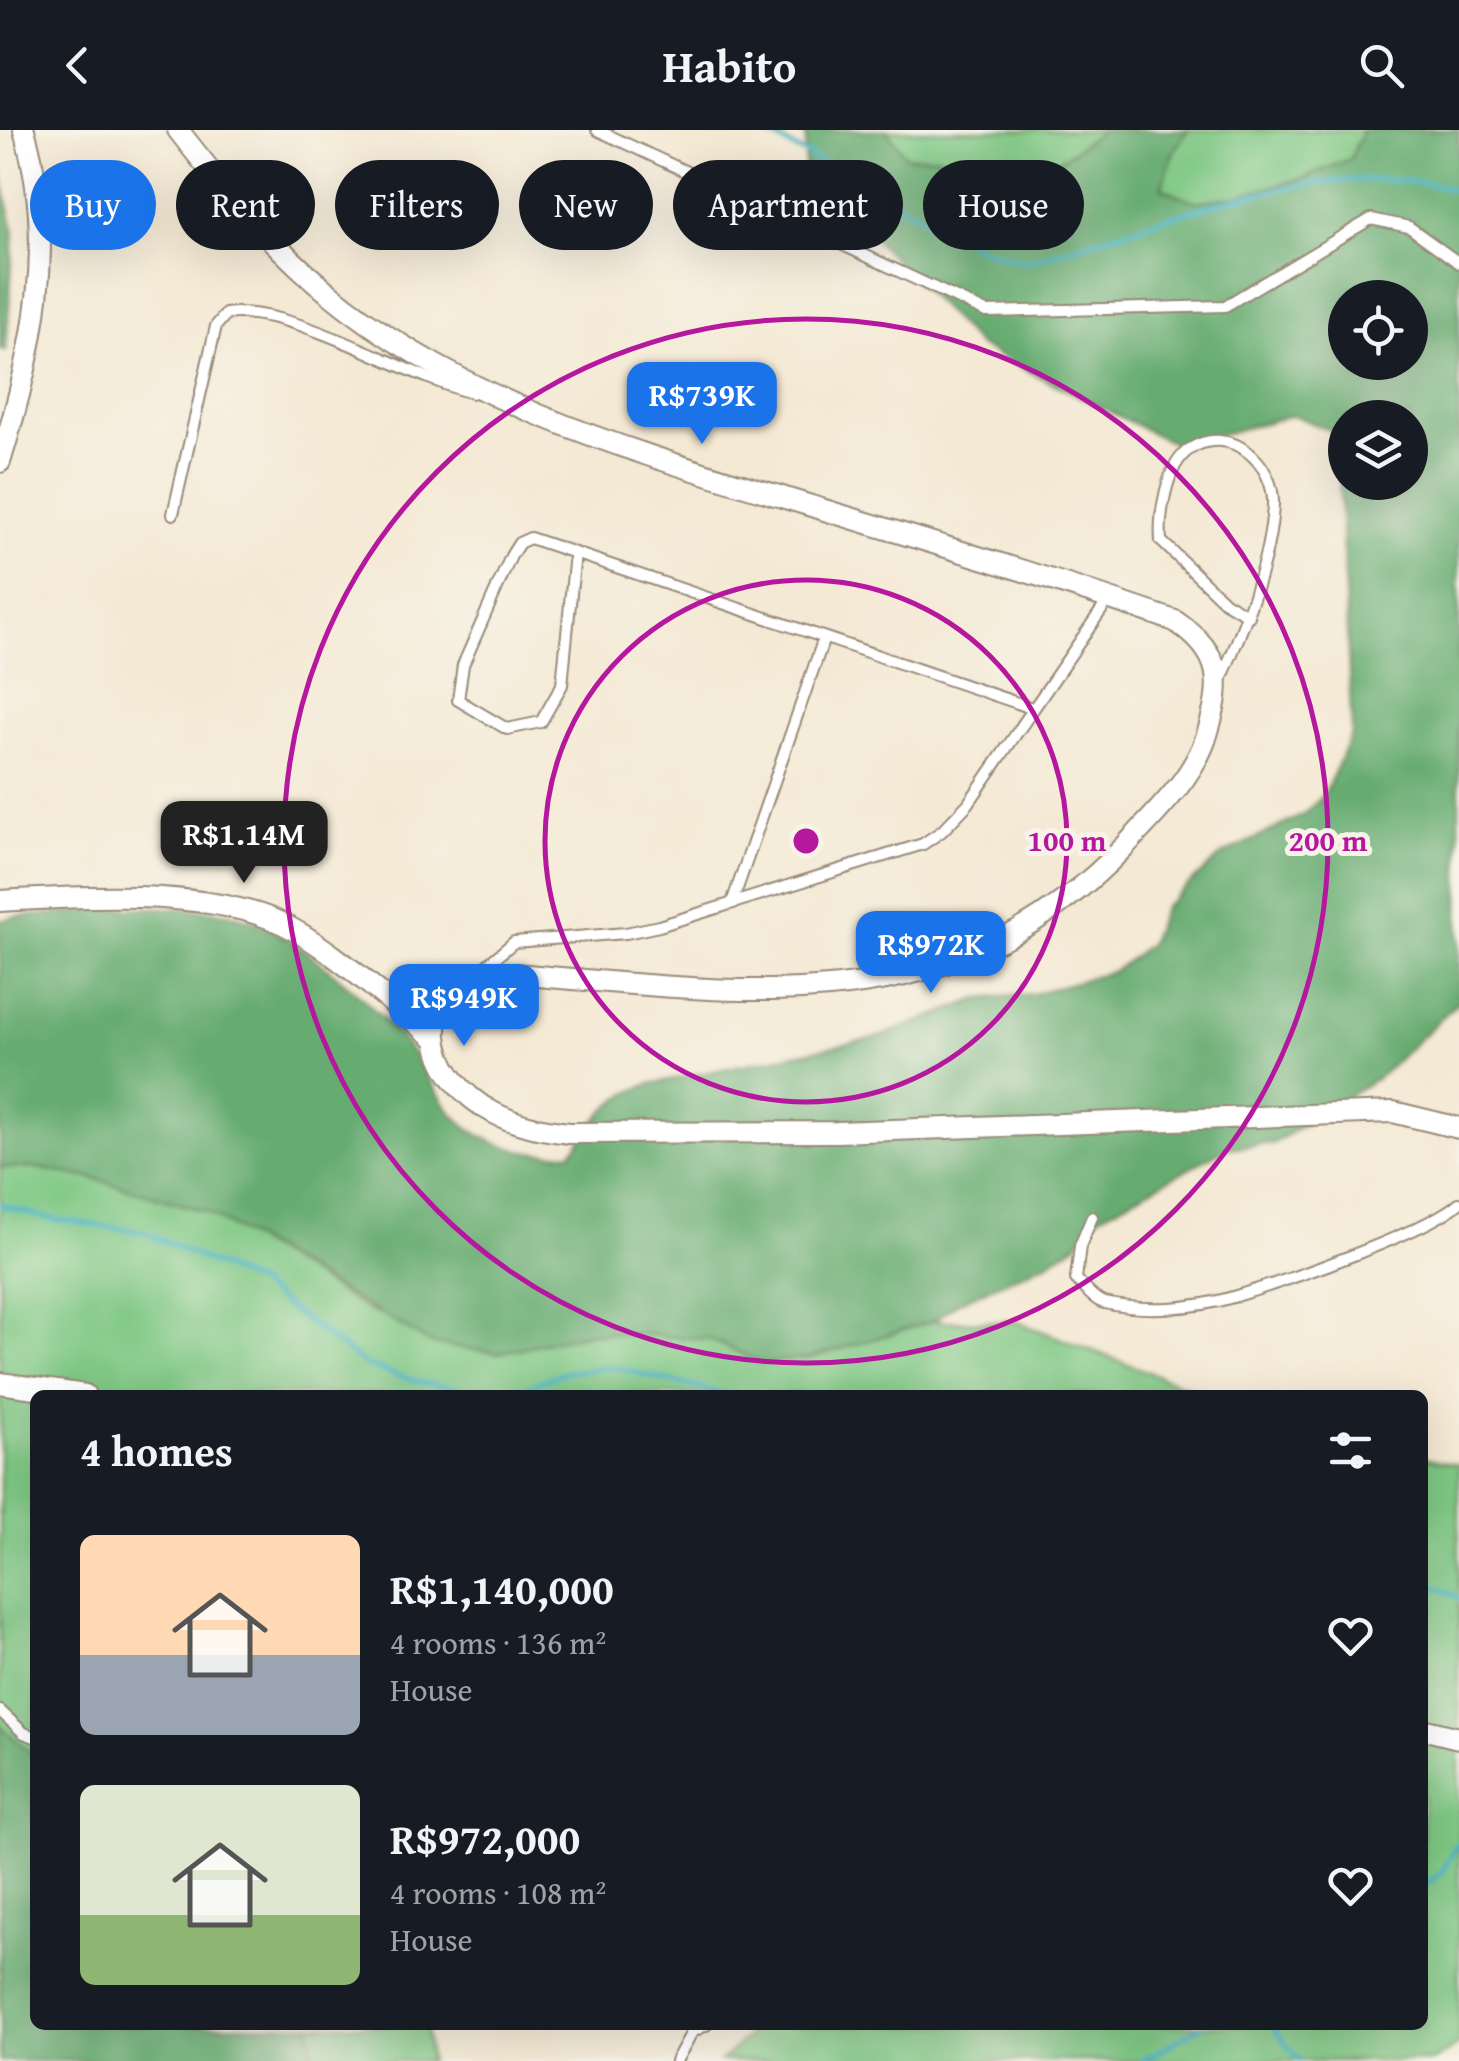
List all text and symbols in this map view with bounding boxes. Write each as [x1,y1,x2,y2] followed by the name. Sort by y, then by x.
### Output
[663,33,796,98] text: Habito
[50,38,105,93] icon: back
[1354,38,1409,93] icon: search
[30,160,156,250] chip: Buy
[176,160,315,250] chip: Rent
[335,160,499,250] chip: Filters
[519,160,653,250] chip: New
[673,160,903,250] chip: Apartment
[923,160,1084,250] chip: House
[1328,280,1428,500] map controls
[1328,280,1428,380] button: locate
[621,362,783,447] pin: R$739K
[649,371,755,418] text: R$739K
[1328,400,1428,500] button: layers
[152,801,336,886] pin: R$1.14M
[183,810,305,857] text: R$1.14M
[1028,818,1107,862] text: 100 m
[1289,818,1368,862] text: 200 m
[788,823,824,859] centre of rings
[850,911,1012,996] pin: R$972K
[878,920,984,967] text: R$972K
[383,964,545,1049] pin: R$949K
[411,973,517,1020] text: R$949K
[80,1420,233,1481] text: 4 homes
[1323,1423,1378,1478] icon: filters
[390,1558,614,1619] text: R$1,140,000
[160,1575,280,1695] icon: home
[1323,1608,1378,1663] icon: heart
[390,1619,606,1666] text: 4 rooms · 136 m²
[390,1666,473,1713] text: House
[390,1808,580,1869] text: R$972,000
[160,1825,280,1945] icon: home
[1323,1858,1378,1913] icon: heart
[390,1869,606,1916] text: 4 rooms · 108 m²
[390,1916,473,1963] text: House

